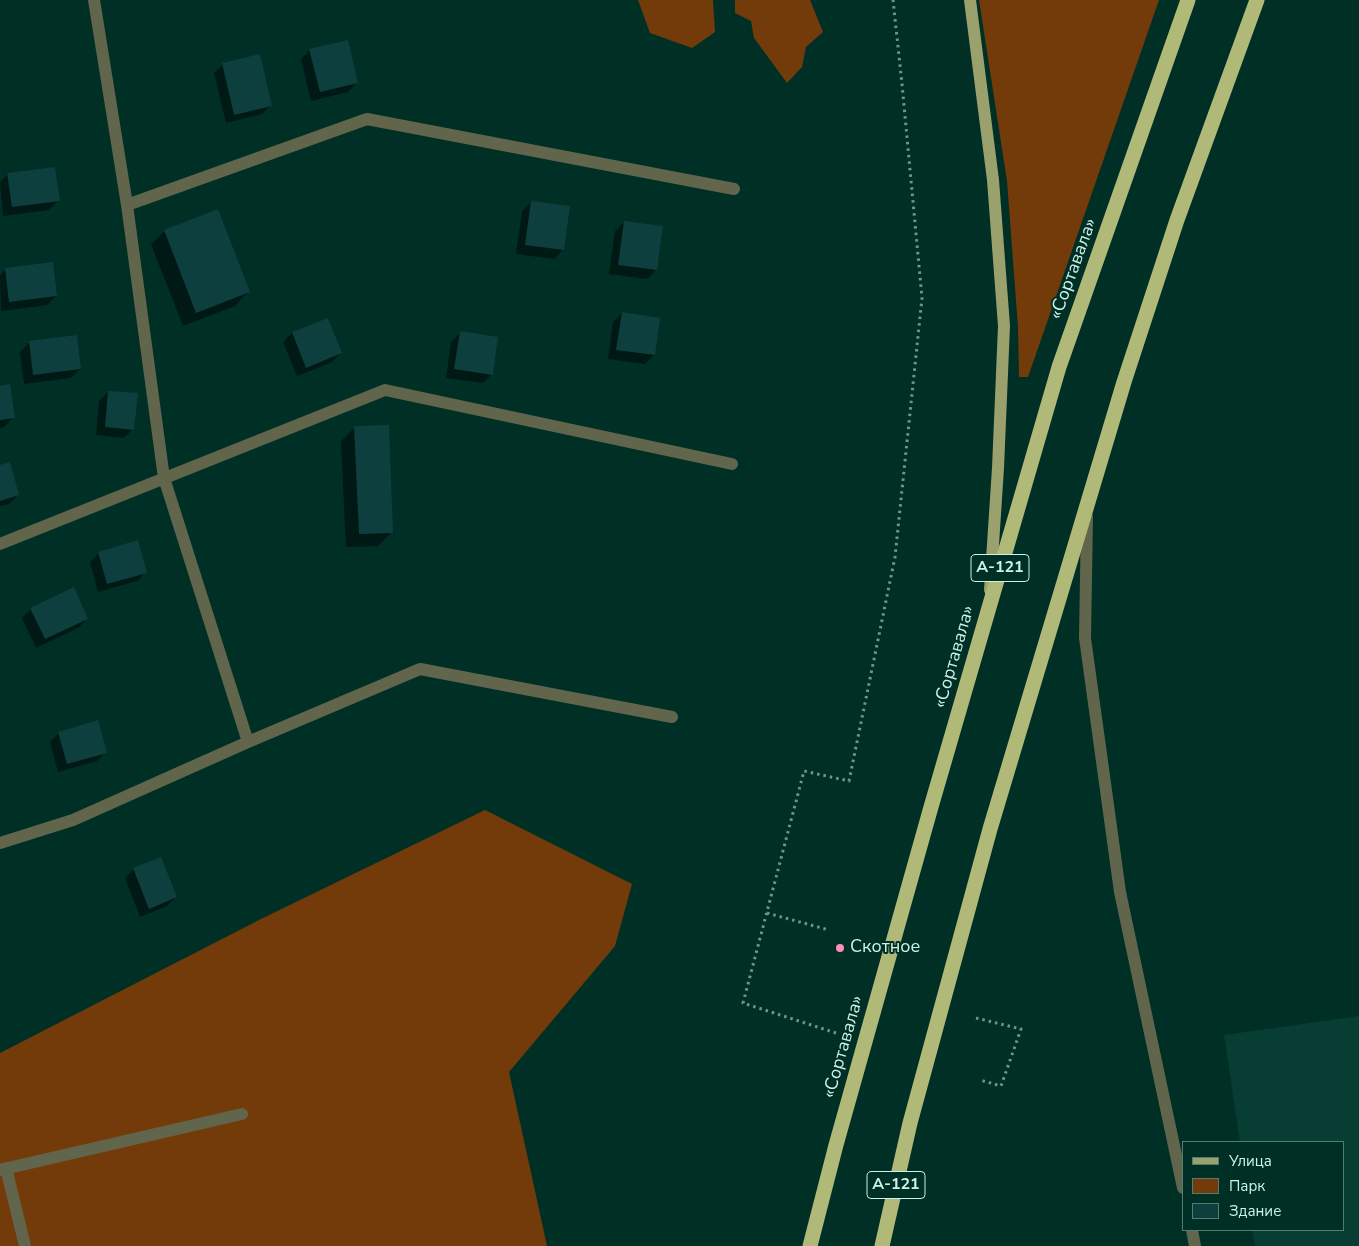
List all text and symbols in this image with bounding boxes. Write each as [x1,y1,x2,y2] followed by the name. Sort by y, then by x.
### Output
[1046,216,1102,322] street label: «Сортавала»
[971,554,1029,582] road number: А-121
[930,603,980,711] street label: «Сортавала»
[850,937,920,959] place label: Скотное
[834,942,846,954] marker: Скотное
[819,993,869,1101] street label: «Сортавала»
[1182,1141,1344,1231] legend
[1229,1151,1272,1171] text: Улица
[867,1172,925,1198] road number: А-121
[1229,1176,1265,1196] text: Парк
[1229,1201,1281,1221] text: Здание

